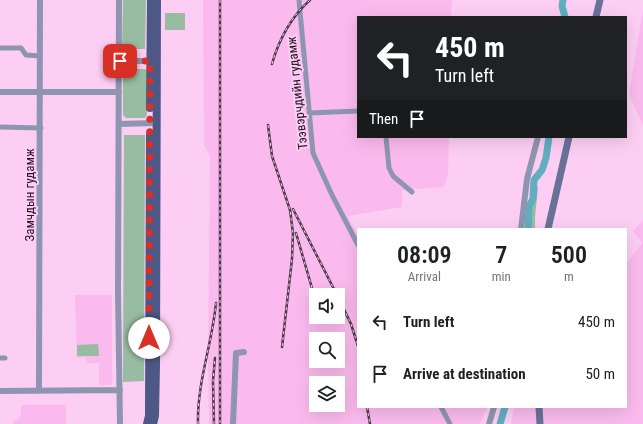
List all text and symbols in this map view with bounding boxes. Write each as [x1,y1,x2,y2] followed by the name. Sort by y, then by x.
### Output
[435,31,505,64] text: 450 m
[369,32,421,84] icon: left
[284,35,310,150] street label: Тээвэрчдийн гудамж
[103,44,137,78] pin
[109,50,131,72] icon: arrive
[435,65,494,86] text: Turn left
[406,108,428,130] icon: arrive
[369,110,398,128] text: Then
[22,148,37,242] street label: Замчдын гудамж
[397,241,452,269] text: 08:09
[495,241,507,269] text: 7
[551,241,587,269] text: 500
[408,269,441,284] text: Arrival
[492,269,511,284] text: min
[564,269,574,284] text: m
[309,288,345,412] map controls
[309,288,345,324] button: sound
[369,311,391,333] icon: left
[403,313,454,331] text: Turn left
[578,313,615,331] text: 450 m
[128,317,170,359] position arrow
[309,332,345,368] button: search
[369,363,391,385] icon: arrive
[403,365,526,383] text: Arrive at destination
[585,365,615,383] text: 50 m
[309,376,345,412] button: layers

